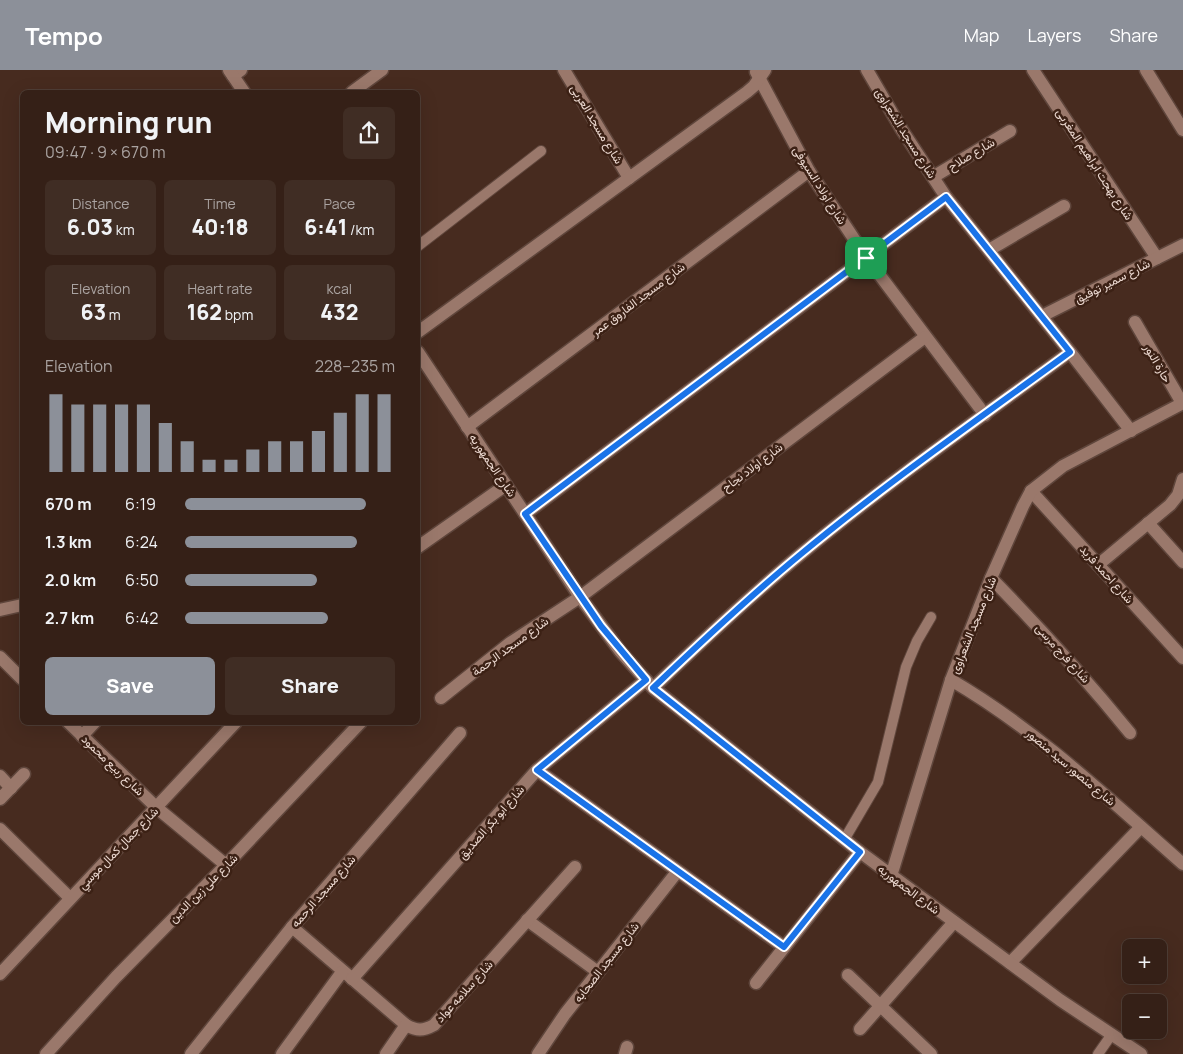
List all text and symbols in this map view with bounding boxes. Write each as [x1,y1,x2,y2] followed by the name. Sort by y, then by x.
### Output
[25,19,103,52] text: Tempo
[964,23,999,47] text: Map
[1027,23,1081,47] text: Layers
[1109,23,1158,47] text: Share
[566,81,627,167] street label: شارع مسجد العربى
[870,85,941,182] street label: شارع مسجد الشعراوى
[45,103,212,141] text: Morning run
[1052,105,1138,224] street label: شارع بهجت ابراهيم المغربى
[343,107,395,159] button: share
[944,133,998,175] street label: شارع صلاح
[45,141,166,163] text: 09:47 · 9 × 670 m
[788,142,851,228] street label: شارع اولاد السيوفى
[72,194,129,213] text: Distance
[204,194,236,213] text: Time
[324,194,355,213] text: Pace
[67,213,113,241] text: 6.03
[191,213,249,241] text: 40:18
[304,213,347,241] text: 6:41
[113,220,135,239] text: km
[347,220,374,239] text: /km
[845,237,887,279] pin
[852,244,880,272] icon: arrive
[1071,255,1153,308] street label: شارع سمير توفيق
[587,258,689,341] street label: شارع مسجد الفاروق عمر
[71,279,130,298] text: Elevation
[188,279,252,298] text: Heart rate
[327,279,352,298] text: kcal
[81,298,106,326] text: 63
[187,298,222,326] text: 162
[320,298,358,326] text: 432
[106,305,121,324] text: m
[222,305,253,324] text: bpm
[1140,340,1176,385] street label: حارة النور
[45,355,113,377] text: Elevation
[315,355,395,377] text: 228–235 m
[465,430,521,501] street label: شارع الجمهوريه
[718,438,787,496] street label: شارع اولاد نجاح
[45,493,92,515] text: 670 m
[125,493,156,515] text: 6:19
[45,531,92,553] text: 1.3 km
[125,531,158,553] text: 6:24
[1075,541,1138,608] street label: شارع احمد فريد
[45,569,96,591] text: 2.0 km
[125,569,159,591] text: 6:50
[946,574,1001,677] street label: شارع مسجد الشعراوى
[45,607,94,629] text: 2.7 km
[125,607,158,629] text: 6:42
[468,612,552,680] street label: شارع مسجد الرحمة
[1031,620,1094,687] street label: شارع فرج مرسى
[45,657,215,715] button: Save
[225,657,395,715] button: Share
[1021,724,1119,810] street label: شارع منصور سيد منصور
[77,731,148,800] street label: شارع ربيع محمود
[454,781,529,863] street label: شارع ابو بكر الصديق
[74,803,163,895] street label: شارع جمال كمال موسي
[165,850,242,927] street label: شارع على زين الدين
[287,851,360,932] street label: شارع مسجد الرحمه
[874,860,943,919] street label: شارع الجمهوريه
[569,918,644,1006] street label: شارع مسجد الصحابه
[1122,939,1167,1039] map controls
[1122,939,1167,984] button: +
[431,956,497,1026] street label: شارع سلامه عواد
[1122,994,1167,1039] button: −

